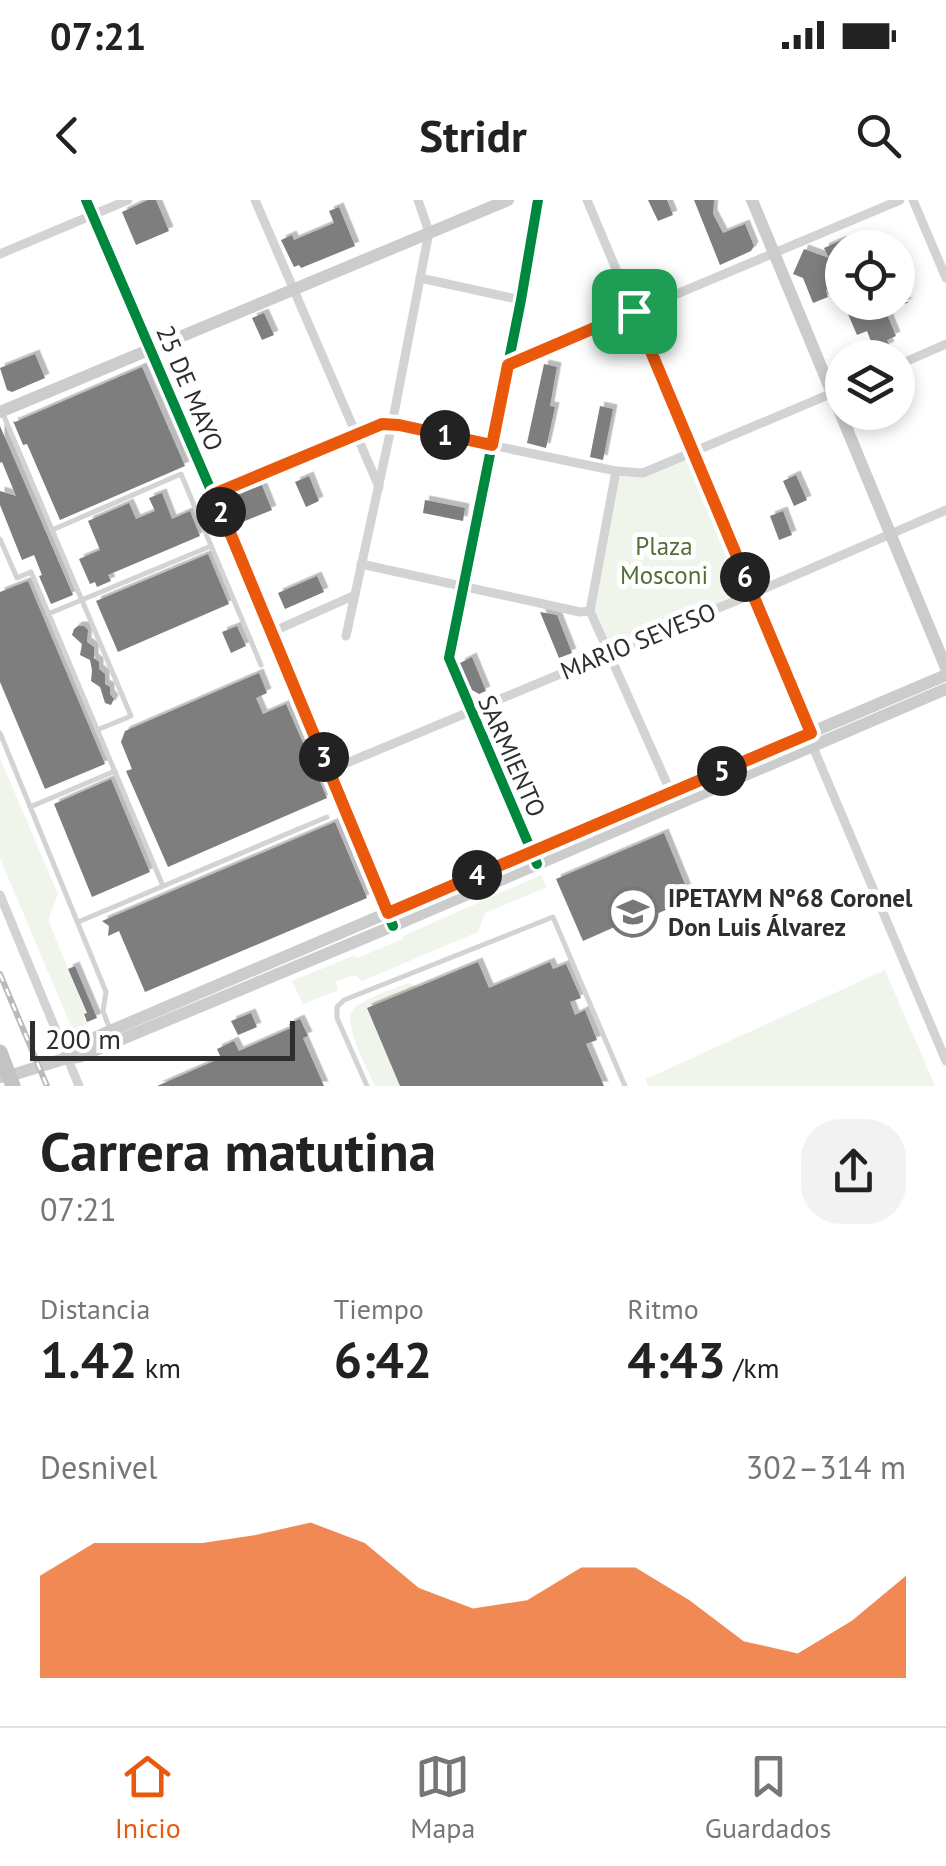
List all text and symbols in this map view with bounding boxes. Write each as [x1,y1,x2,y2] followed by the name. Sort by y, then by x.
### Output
[50,11,146,60] text: 07:21
[419,106,527,164] text: Stridr
[40,108,95,163] icon: back
[851,108,906,163] icon: search
[825,230,915,430] map controls
[825,230,915,320] button: locate
[592,269,677,354] pin
[607,284,662,339] icon: arrive
[149,320,231,456] street label: 25 DE MAYO
[825,340,915,430] button: layers
[420,410,470,460] pin: 1
[437,416,453,453] text: 1
[196,487,246,537] pin: 2
[213,493,229,530] text: 2
[620,530,708,591] park label: Plaza Mosconi
[720,552,770,602] pin: 6
[737,558,753,595] text: 6
[556,595,720,687] street label: MARIO SEVESO
[471,690,553,822] street label: SARMIENTO
[299,732,349,782] pin: 3
[316,738,332,775] text: 3
[697,746,747,796] pin: 5
[714,752,730,789] text: 5
[452,850,502,900] pin: 4
[469,856,485,893] text: 4
[668,882,913,943] place label: IPETAYM Nº68 Coronel Don Luis Álvarez
[607,886,659,938] school or university icon: IPETAYM Nº68 Coronel Don Luis Álvarez
[30,1016,295,1060] scale bar
[45,1020,121,1057] text: 200 m
[40,1115,436,1186] text: Carrera matutina
[801,1119,906,1224] button: share
[40,1188,117,1230] text: 07:21
[40,1290,150,1327] text: Distancia
[334,1290,424,1327] text: Tiempo
[627,1290,699,1327] text: Ritmo
[40,1327,137,1392] text: 1.42
[334,1327,432,1392] text: 6:42
[627,1327,726,1392] text: 4:43
[137,1349,181,1386] text: km
[726,1349,779,1386] text: /km
[40,1446,157,1488] text: Desnivel
[746,1446,906,1488] text: 302–314 m
[115,1749,181,1846] tab: Inicio
[410,1749,475,1846] tab: Mapa
[705,1749,831,1846] tab: Guardados

